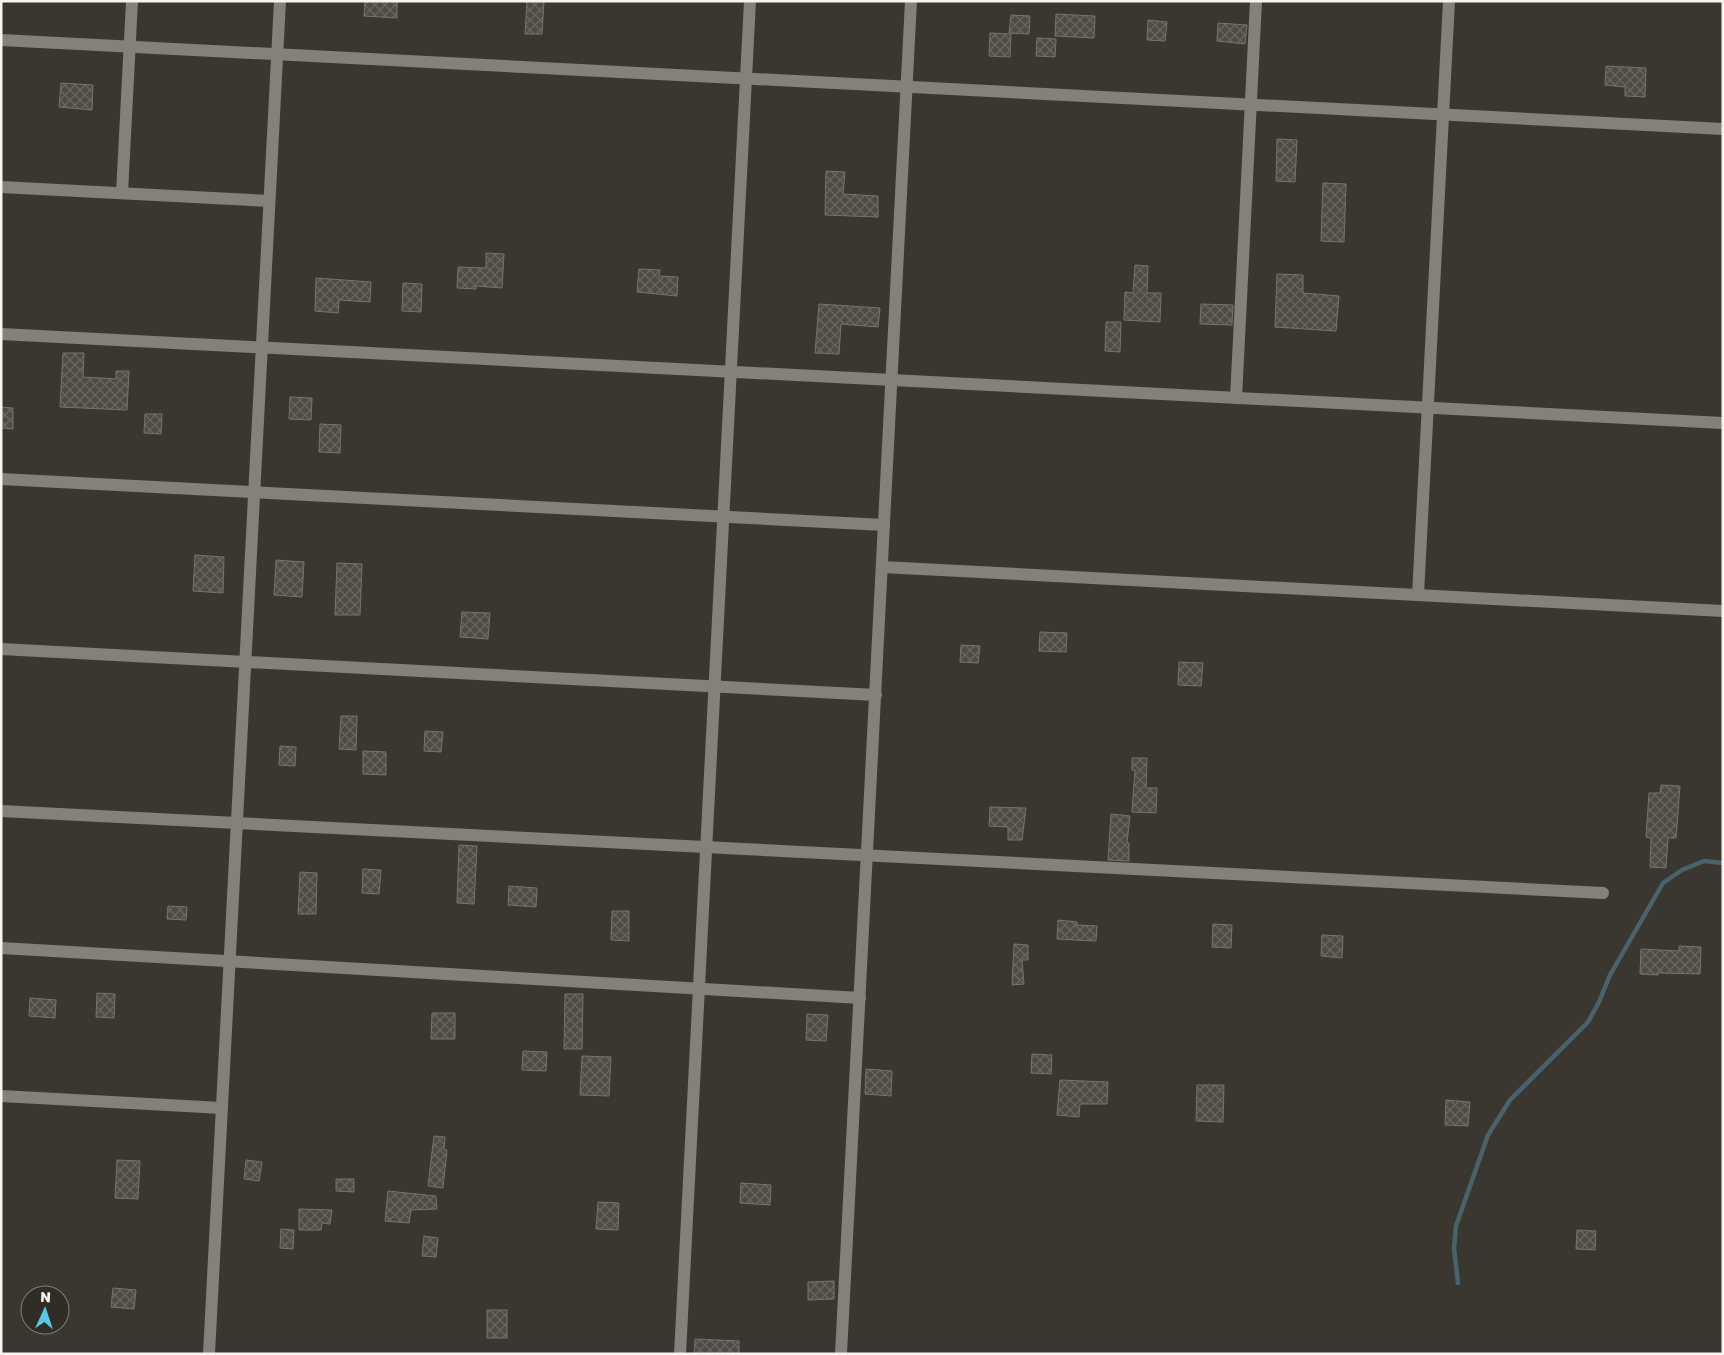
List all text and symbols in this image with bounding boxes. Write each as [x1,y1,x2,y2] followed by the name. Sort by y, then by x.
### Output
[20,1285,70,1335] north arrow
[40,1288,51,1305] text: N

